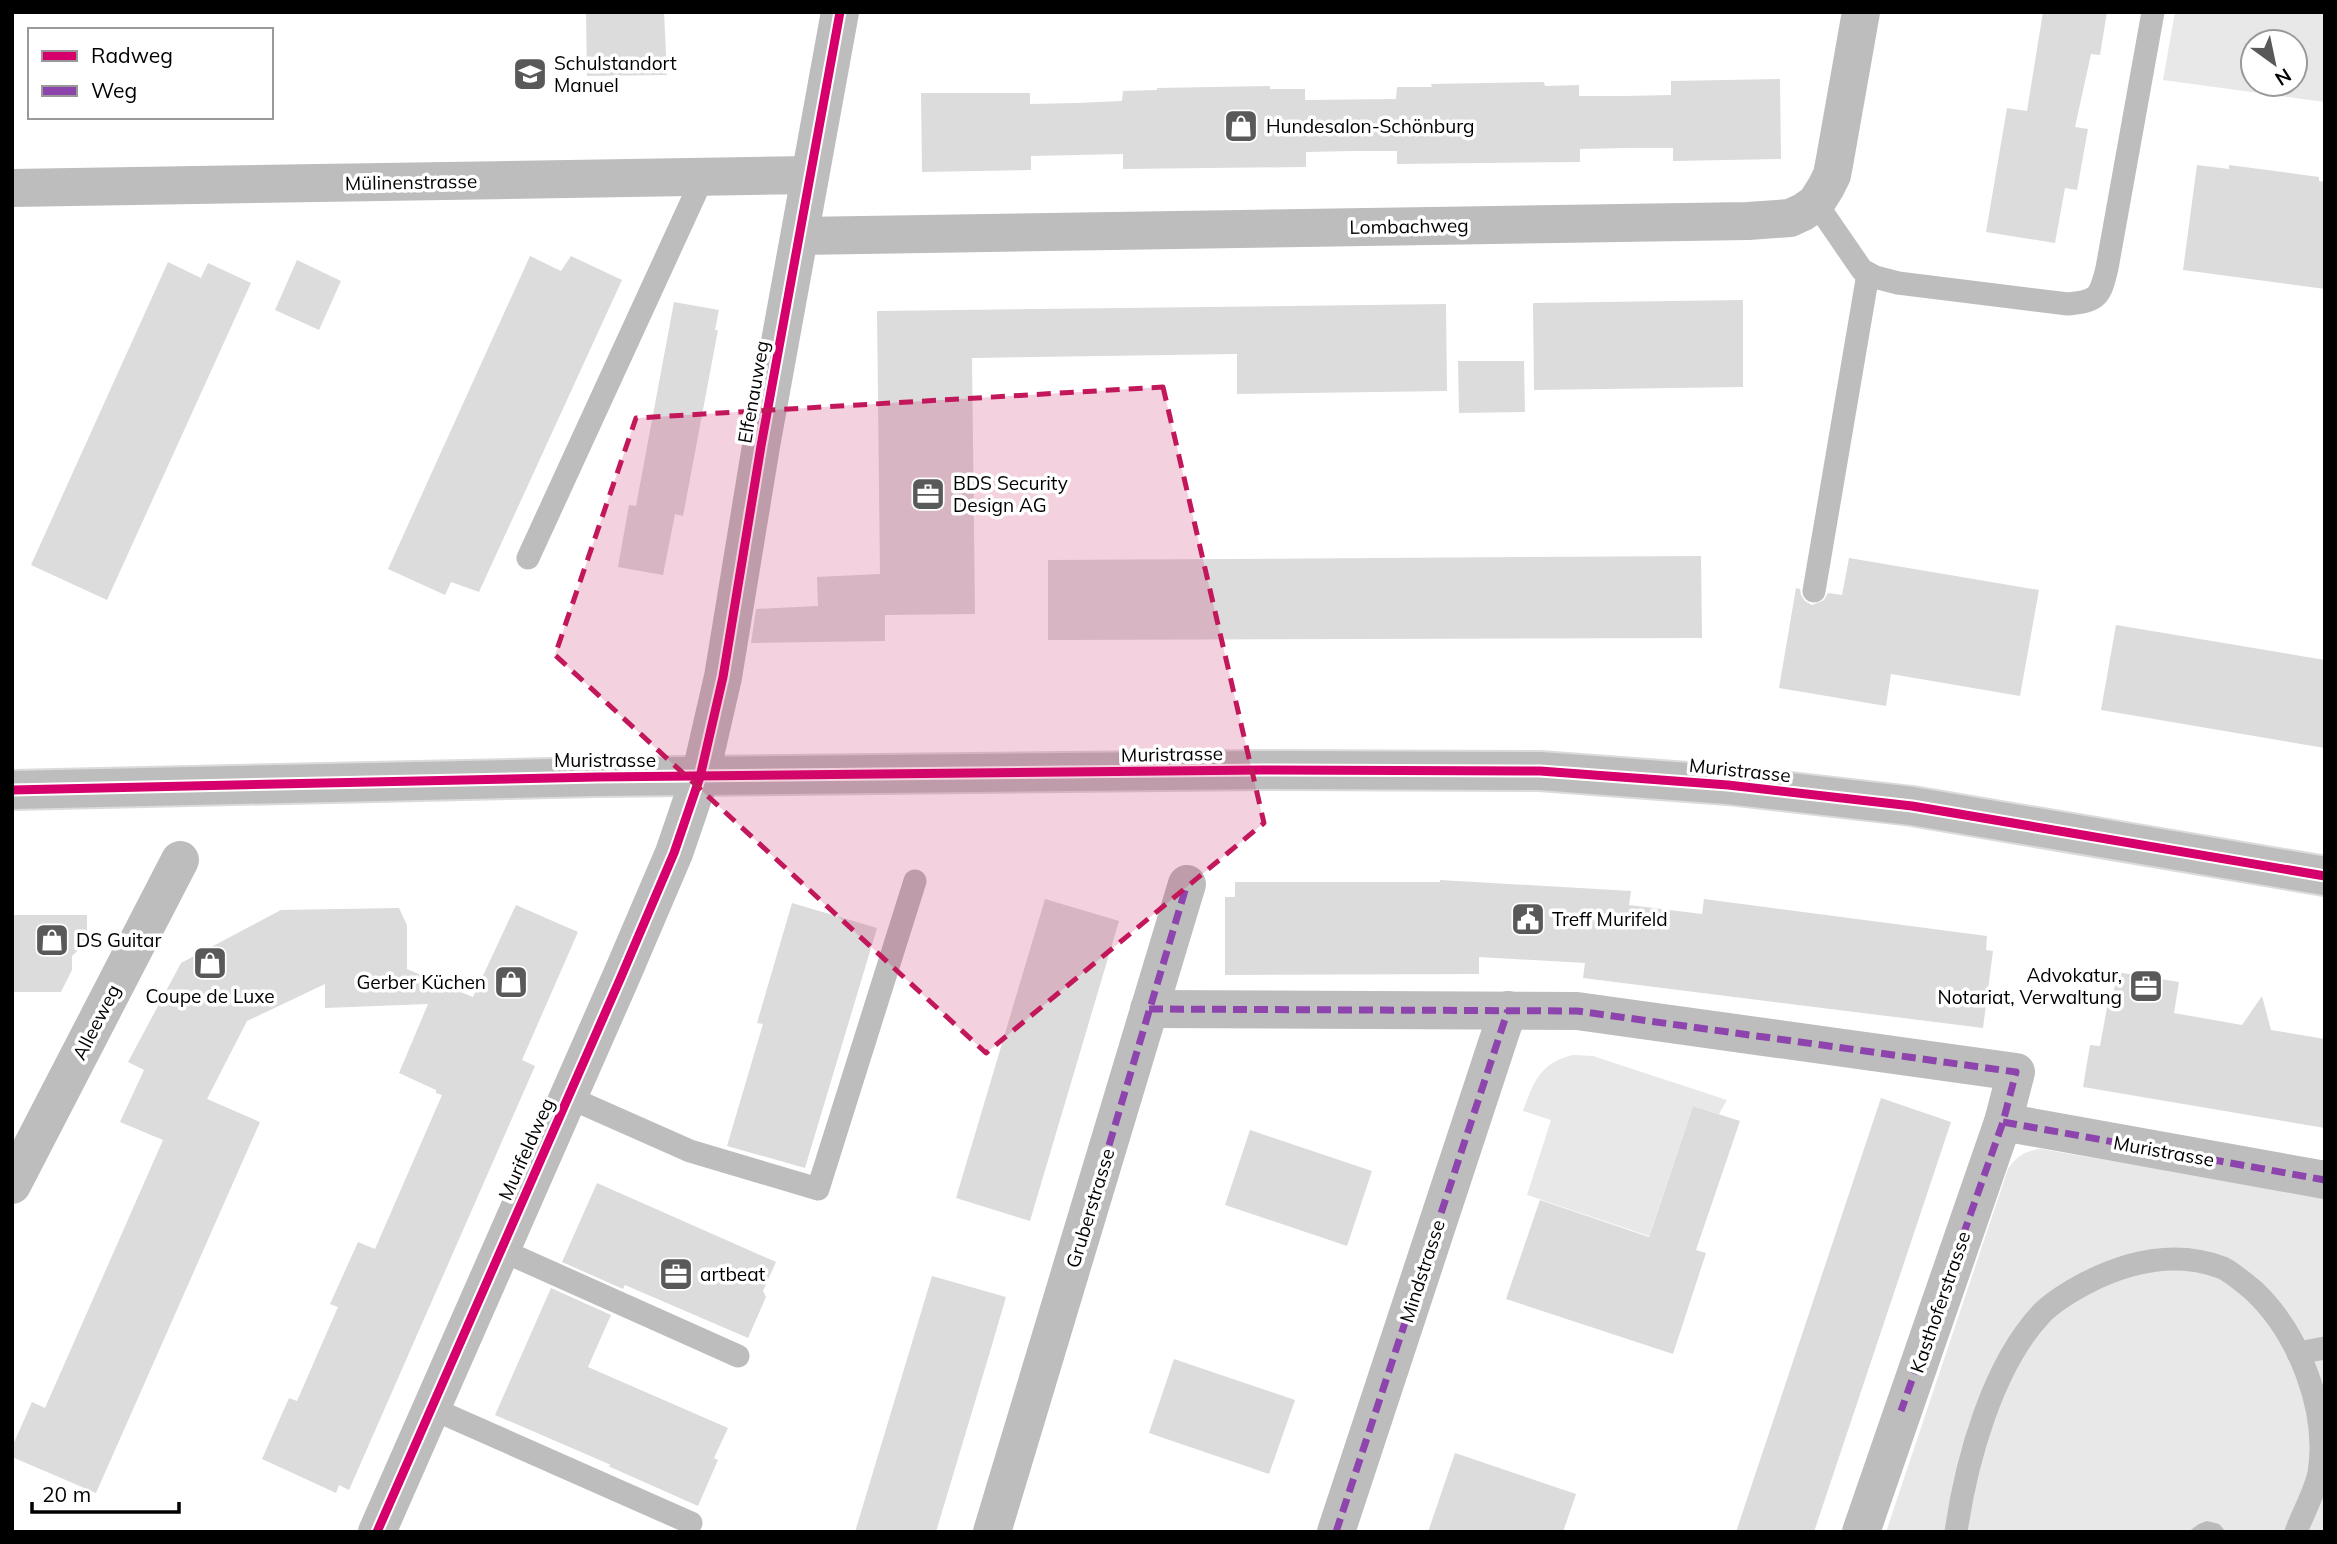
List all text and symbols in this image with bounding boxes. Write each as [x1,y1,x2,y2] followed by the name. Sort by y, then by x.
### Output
[28,28,273,119] legend
[2239,28,2309,98] north arrow
[91,42,173,68] text: Radweg
[554,51,677,97] place label: Schulstandort Manuel
[511,55,549,93] school or university icon: Schulstandort Manuel
[2271,63,2296,91] text: N
[91,77,137,103] text: Weg
[1222,107,1260,145] shop icon: Hundesalon-Schönburg
[1266,114,1474,138] place label: Hundesalon-Schönburg
[345,169,477,195] street label: Mülinenstrasse
[1349,213,1469,239] street label: Lombachweg
[732,339,774,445] street label: Elfenauweg
[953,471,1068,517] place label: BDS Security Design AG
[909,475,947,513] office icon: BDS Security Design AG
[1121,741,1223,767] street label: Muristrasse
[554,748,656,772] street label: Muristrasse
[1688,753,1792,787] street label: Muristrasse
[1509,900,1547,938] public building icon: Treff Murifeld
[1552,907,1668,931] place label: Treff Murifeld
[33,921,71,959] shop icon: DS Guitar
[76,928,161,952] place label: DS Guitar
[191,944,229,982] shop icon: Coupe de Luxe
[492,963,530,1001] shop icon: Gerber Küchen
[1938,963,2122,1009] place label: Advokatur, Notariat, Verwaltung
[2127,967,2165,1005] office icon: Advokatur, Notariat, Verwaltung
[356,970,486,994] place label: Gerber Küchen
[67,980,125,1064] street label: Alleeweg
[146,984,274,1008] place label: Coupe de Luxe
[493,1094,559,1204] street label: Murifeldweg
[2112,1130,2216,1172] street label: Muristrasse
[1060,1145,1120,1271] street label: Gruberstrasse
[1394,1217,1450,1325] street label: Mindstrasse
[1905,1228,1975,1376] street label: Kasthoferstrasse
[657,1255,695,1293] office icon: artbeat
[700,1262,766,1286] place label: artbeat
[32,1470,178,1514] scale bar
[42,1481,91,1507] text: 20 m

